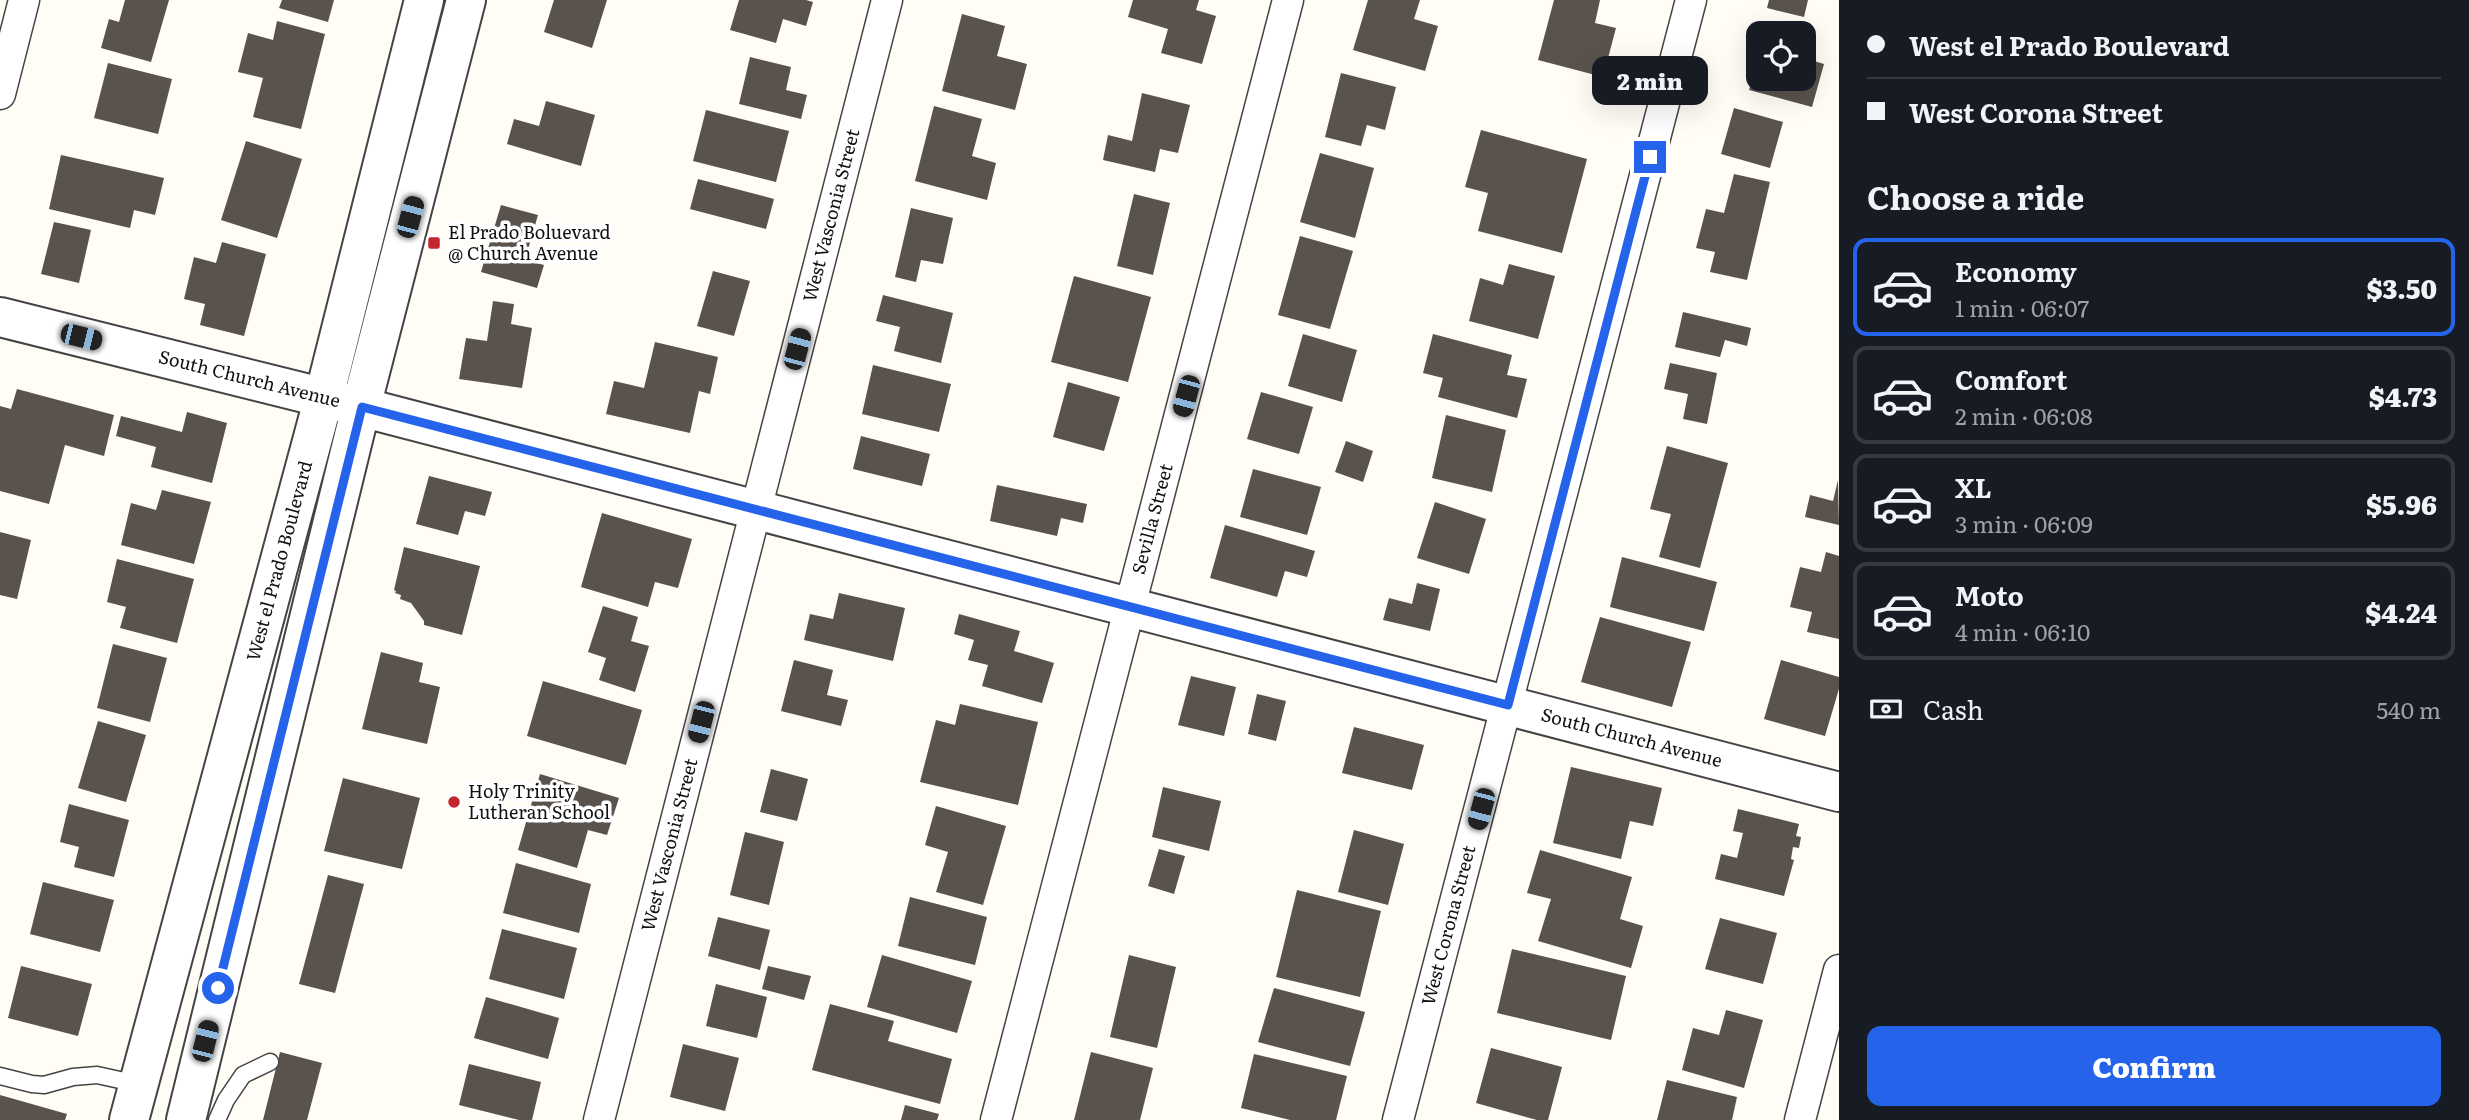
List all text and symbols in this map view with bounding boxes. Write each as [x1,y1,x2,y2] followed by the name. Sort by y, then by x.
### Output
[1746,21,1816,91] map controls
[1746,21,1816,91] button: locate
[1909,25,2230,64] text: West el Prado Boulevard
[1592,55,1708,104] callout: 2 min
[1617,63,1683,97] text: 2 min
[1909,92,2163,131] text: West Corona Street
[795,125,866,304] street label: West Vasconia Street
[1634,141,1666,173] route end
[1867,172,2084,220] text: Choose a ride
[395,194,426,240] car
[448,218,611,266] place label: El Prado Boluevard @ Church Avenue
[426,235,442,251] marker: El Prado Boluevard @ Church Avenue
[1955,251,2077,290] text: Economy
[1871,256,1934,319] icon: car
[2366,268,2437,307] text: $3.50
[1955,290,2089,324] text: 1 min · 06:07
[59,322,104,352] car
[782,326,813,372] car
[156,342,343,413] street label: South Church Avenue
[1955,359,2067,398] text: Comfort
[1871,364,1934,427] icon: car
[1171,373,1202,419] car
[2369,376,2437,415] text: $4.73
[1955,398,2093,432] text: 2 min · 06:08
[238,457,318,664] street label: West el Prado Boulevard
[1124,460,1179,577] street label: Sevilla Street
[1955,467,1992,506] text: XL
[1871,472,1934,535] icon: car
[2366,484,2437,523] text: $5.96
[1955,506,2093,540] text: 3 min · 06:09
[1955,575,2024,614] text: Moto
[1871,580,1934,643] icon: car
[2365,592,2437,631] text: $4.24
[1955,614,2090,648] text: 4 min · 06:10
[1923,689,1984,728] text: Cash
[1867,690,1905,728] icon: cash
[2376,692,2441,726] text: 540 m
[686,699,717,745] car
[1538,700,1725,773] street label: South Church Avenue
[633,754,704,934] street label: West Vasconia Street
[468,777,610,825] place label: Holy Trinity Lutheran School
[1466,786,1497,832] car
[446,794,462,810] marker: Holy Trinity Lutheran School
[1414,842,1481,1008] street label: West Corona Street
[202,972,234,1004] route start
[190,1018,221,1064] car
[1867,1026,2441,1106] button: Confirm

